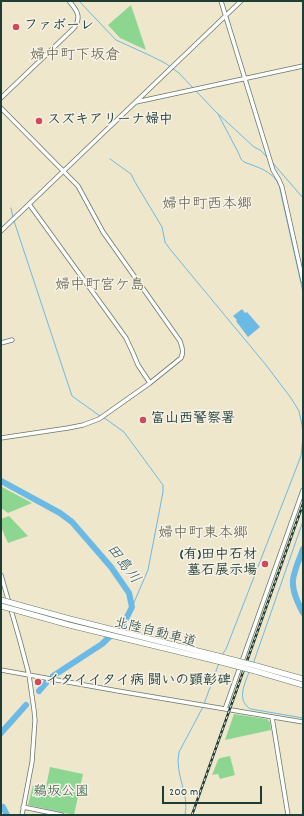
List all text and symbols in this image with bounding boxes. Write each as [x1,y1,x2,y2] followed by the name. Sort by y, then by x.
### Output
[24,19,94,35] place label: ファボーレ
[11,22,21,32] marker: ファボーレ
[30,48,120,66] district label: 婦中町下坂倉
[47,113,173,129] place label: スズキアリーナ婦中
[34,116,44,126] marker: スズキアリーナ婦中
[162,197,252,215] district label: 婦中町西本郷
[55,278,145,296] district label: 婦中町宮ケ島
[151,412,235,428] place label: 富山西警察署
[138,415,148,425] marker: 富山西警察署
[158,526,248,544] district label: 婦中町東本郷
[101,542,143,588] water label: 田島川
[180,548,257,580] place label: (有)田中石材 墓石展示場
[260,559,270,569] marker: (有)田中石材 墓石展示場
[112,616,198,652] street label: 北陸自動車道
[46,674,231,690] place label: イタイイタイ病 闘いの顕彰碑
[33,677,43,687] marker: イタイイタイ病 闘いの顕彰碑
[164,778,264,804] scale bar
[169,784,198,801] text: 200 m
[33,785,89,801] park label: 鵜坂公園

